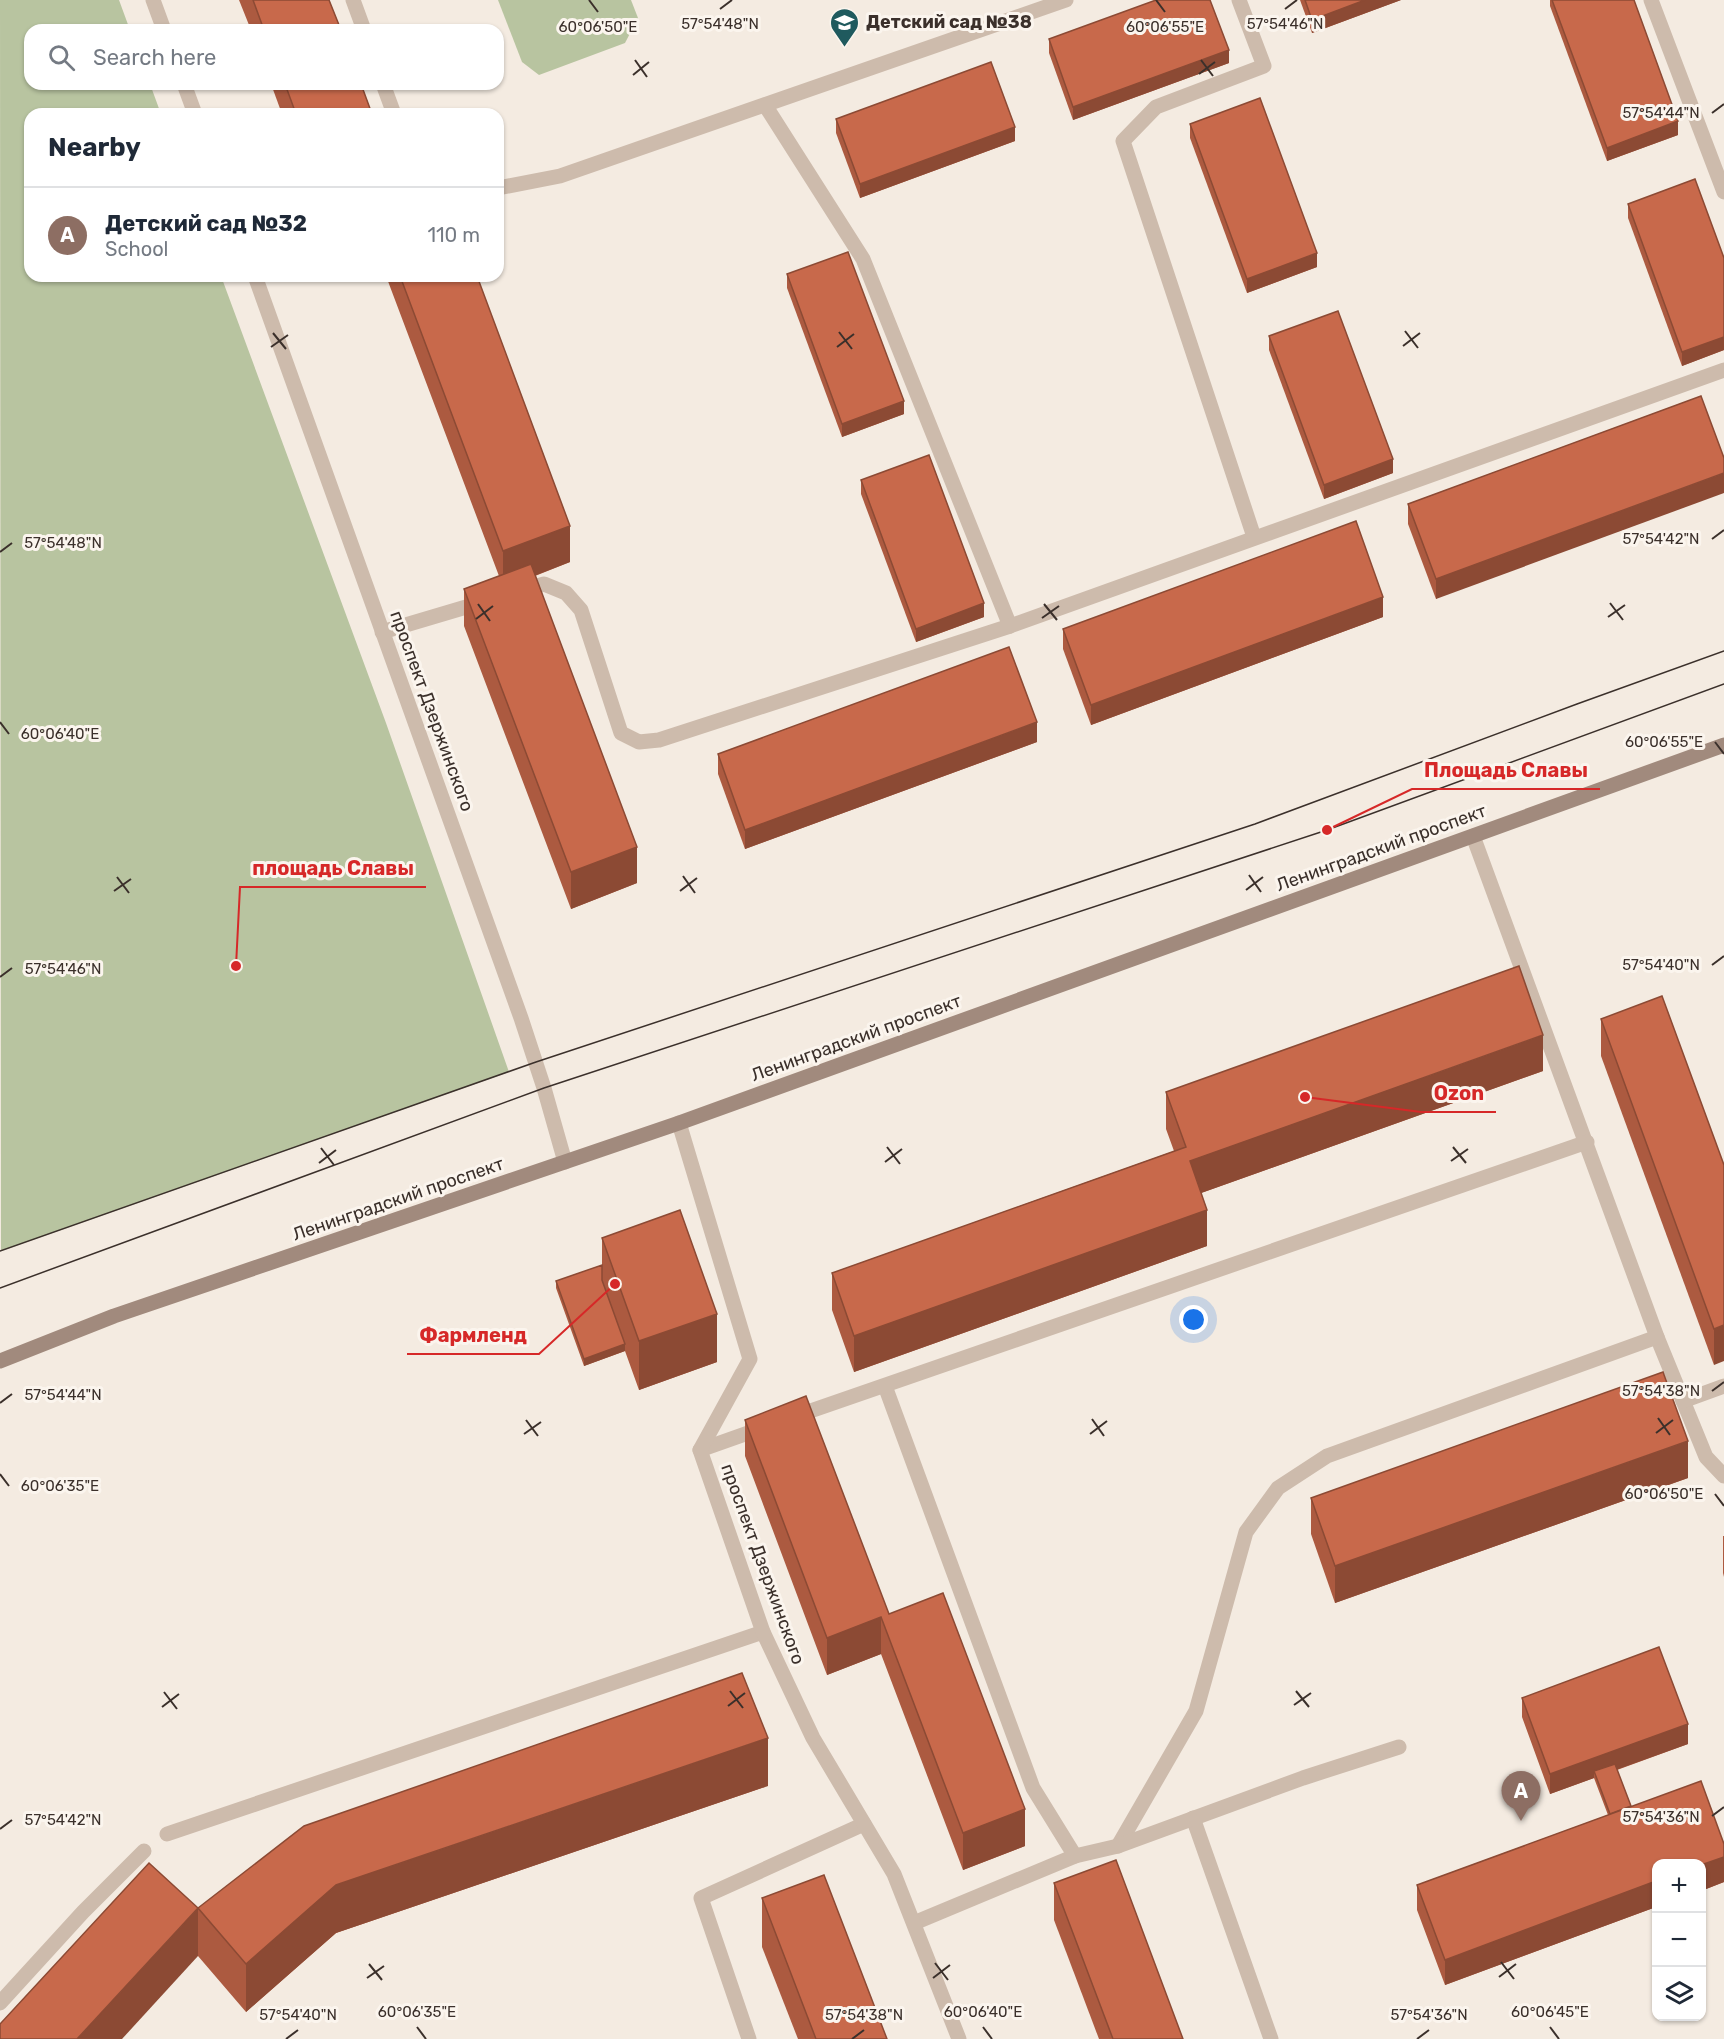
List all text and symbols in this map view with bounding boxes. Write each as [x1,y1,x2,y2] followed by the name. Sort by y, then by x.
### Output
[829,6,861,48] school or university icon: Детский сад №38
[866,11,1032,33] place label: Детский сад №38
[681,15,759,33] text: 57°54'48"N
[1247,15,1323,33] text: 57°54'46"N
[559,18,637,36] text: 60°06'50"E
[1126,18,1204,36] text: 60°06'55"E
[24,24,504,90] search box
[45,41,78,74] icon: search
[93,44,216,71] text: Search here
[1622,104,1700,122] text: 57°54'44"N
[48,132,141,163] text: Nearby
[105,210,307,237] text: Детский сад №32
[60,223,75,247] text: A
[428,223,480,247] text: 110 m
[105,237,168,261] text: School
[1623,530,1699,548] text: 57°54'42"N
[24,534,102,552] text: 57°54'48"N
[385,608,479,814] street label: проспект Дзержинского
[21,725,99,743] text: 60°06'40"E
[1625,733,1703,751] text: 60°06'55"E
[1412,751,1600,789] callout: Площадь Славы
[1424,758,1588,782] text: Площадь Славы
[1273,800,1489,896] street label: Ленинградский проспект
[240,849,426,887] callout: площадь Славы
[252,856,414,880] text: площадь Славы
[1622,956,1700,974] text: 57°54'40"N
[25,960,101,978] text: 57°54'46"N
[748,990,964,1086] street label: Ленинградский проспект
[1421,1074,1496,1112] callout: Ozon
[1434,1081,1484,1105] text: Ozon
[289,1152,507,1246] street label: Ленинградский проспект
[1179,1305,1208,1334] your location
[407,1316,539,1354] callout: Фармленд
[419,1323,527,1347] text: Фармленд
[1622,1382,1700,1400] text: 57°54'38"N
[24,1386,102,1404] text: 57°54'44"N
[716,1461,810,1667] street label: проспект Дзержинского
[21,1477,99,1495] text: 60°06'35"E
[1625,1485,1703,1503] text: 60°06'50"E
[1502,1772,1540,1821] pin: A
[1622,1808,1700,1826] text: 57°54'36"N
[25,1811,101,1829] text: 57°54'42"N
[1652,1859,1706,2021] map controls
[1652,1859,1706,1913] button: +
[1652,1913,1706,1967] button: −
[1652,1967,1706,2021] button: layers
[378,2003,456,2021] text: 60°06'35"E
[944,2003,1022,2021] text: 60°06'40"E
[1511,2003,1589,2021] text: 60°06'45"E
[259,2006,337,2024] text: 57°54'40"N
[825,2006,903,2024] text: 57°54'38"N
[1390,2006,1468,2024] text: 57°54'36"N

